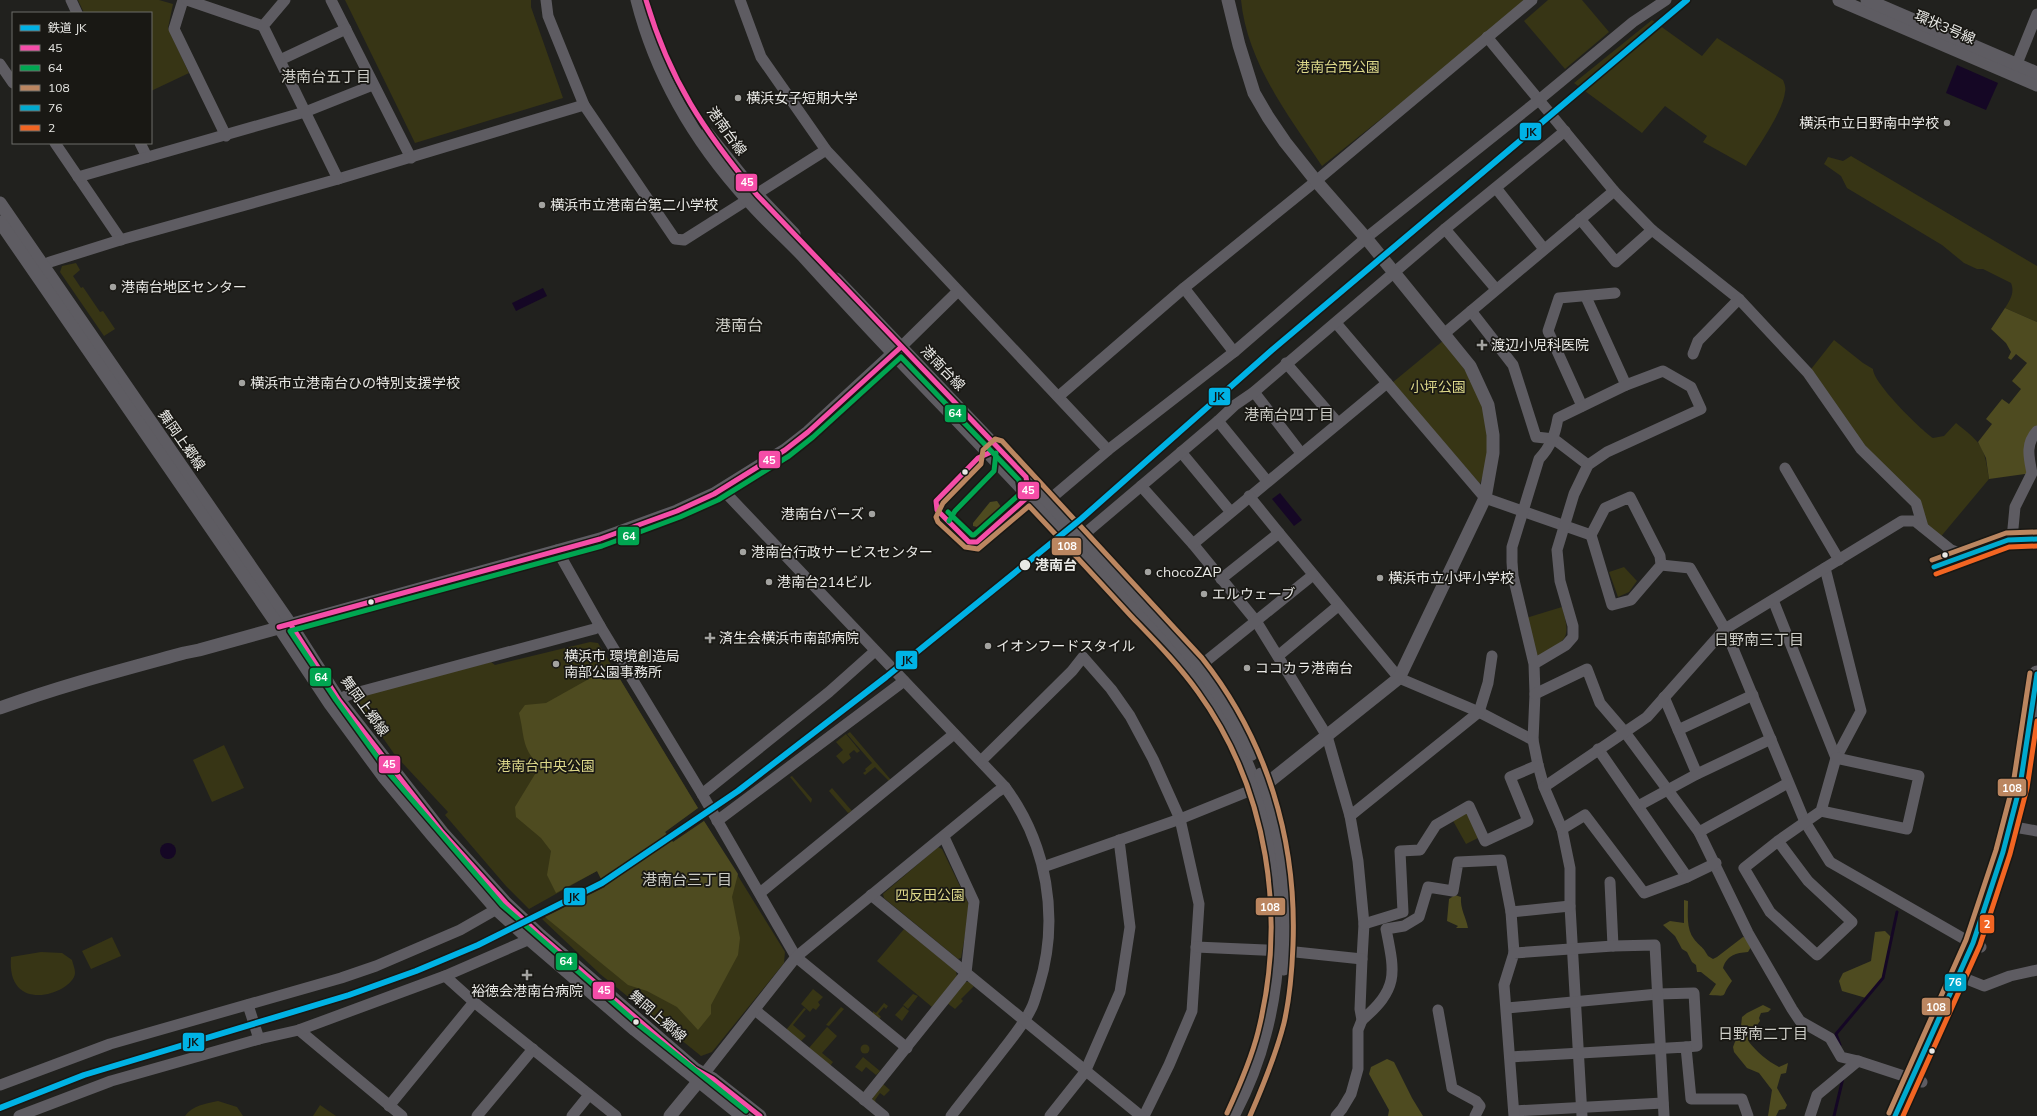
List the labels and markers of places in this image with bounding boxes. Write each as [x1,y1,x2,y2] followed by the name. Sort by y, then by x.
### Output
[746,89,858,107] place label: 横浜女子短期大学
[733,93,743,103] marker: 横浜女子短期大学
[1799,114,1939,132] place label: 横浜市立日野南中学校
[1942,118,1952,128] marker: 横浜市立日野南中学校
[550,196,718,214] place label: 横浜市立港南台第二小学校
[537,200,547,210] marker: 横浜市立港南台第二小学校
[121,278,247,296] place label: 港南台地区センター
[108,282,118,292] marker: 港南台地区センター
[1491,336,1589,354] place label: 渡辺小児科医院
[1476,339,1488,351] marker: 渡辺小児科医院
[250,374,460,392] place label: 横浜市立港南台ひの特別支援学校
[237,378,247,388] marker: 横浜市立港南台ひの特別支援学校
[960,467,970,477] unlabelled marker
[781,505,864,523] place label: 港南台バーズ
[867,509,877,519] marker: 港南台バーズ
[751,543,933,561] place label: 港南台行政サービスセンター
[738,547,748,557] marker: 港南台行政サービスセンター
[1940,550,1950,560] unlabelled marker
[1035,556,1077,574] place label: 港南台
[1018,558,1032,572] marker: 港南台
[1156,563,1222,581] place label: chocoZAP
[1143,567,1153,577] marker: chocoZAP
[1388,569,1514,587] place label: 横浜市立小坪小学校
[777,573,872,591] place label: 港南台214ビル
[1375,573,1385,583] marker: 横浜市立小坪小学校
[764,577,774,587] marker: 港南台214ビル
[1212,585,1295,603] place label: エルウェーブ
[1199,589,1209,599] marker: エルウェーブ
[366,597,376,607] unlabelled marker
[719,629,859,647] place label: 済生会横浜市南部病院
[704,632,716,644] marker: 済生会横浜市南部病院
[996,637,1136,655] place label: イオンフードスタイル
[983,641,993,651] marker: イオンフードスタイル
[564,647,680,681] place label: 横浜市 環境創造局 南部公園事務所
[551,659,561,669] marker: 横浜市 環境創造局 南部公園事務所
[1255,659,1353,677] place label: ココカラ港南台
[1242,663,1252,673] marker: ココカラ港南台
[521,969,533,981] marker: 裕徳会港南台病院
[471,982,583,1000] place label: 裕徳会港南台病院
[631,1017,641,1027] unlabelled marker
[1927,1046,1937,1056] unlabelled marker

